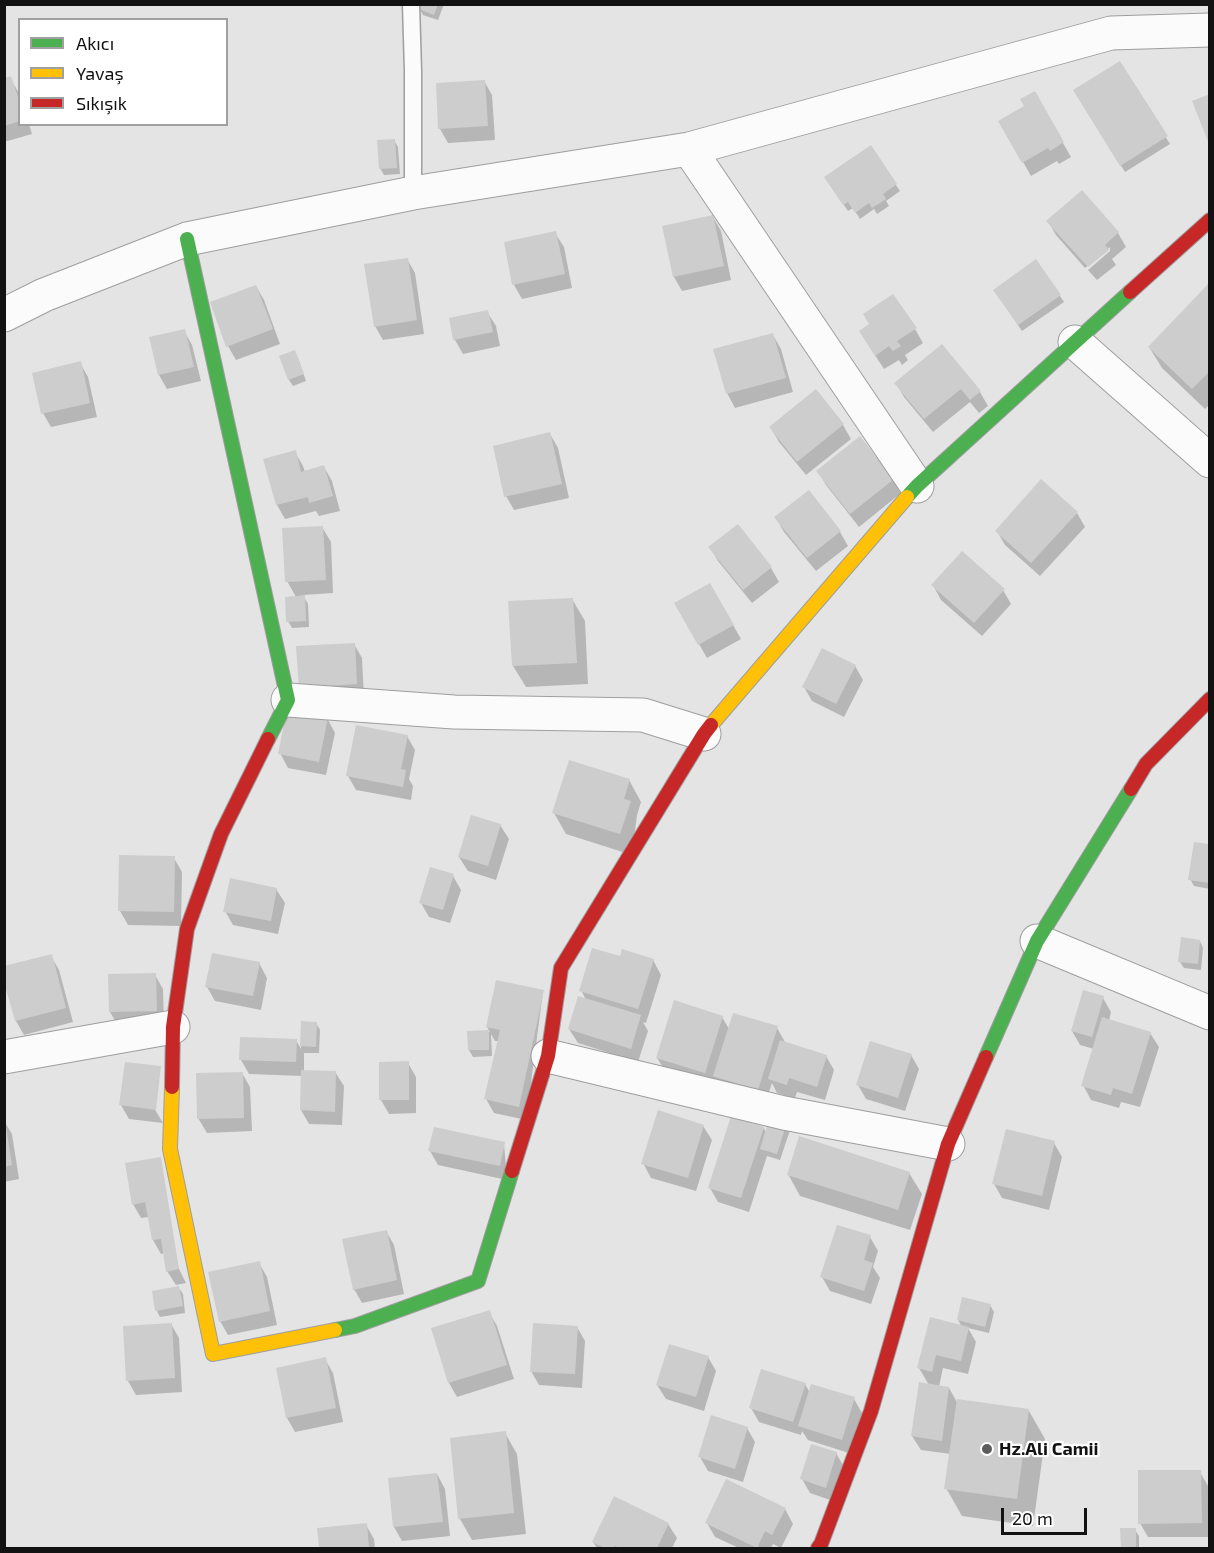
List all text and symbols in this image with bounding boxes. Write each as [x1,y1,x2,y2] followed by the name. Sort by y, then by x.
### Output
[18,18,228,126] legend
[76,32,114,54] text: Akıcı
[76,62,124,84] text: Yavaş
[76,92,127,114] text: Sıkışık
[999,1438,1098,1460] place label: Hz.Ali Camii
[980,1442,994,1456] marker: Hz.Ali Camii
[1004,1496,1090,1534] scale bar
[1012,1507,1053,1529] text: 20 m

